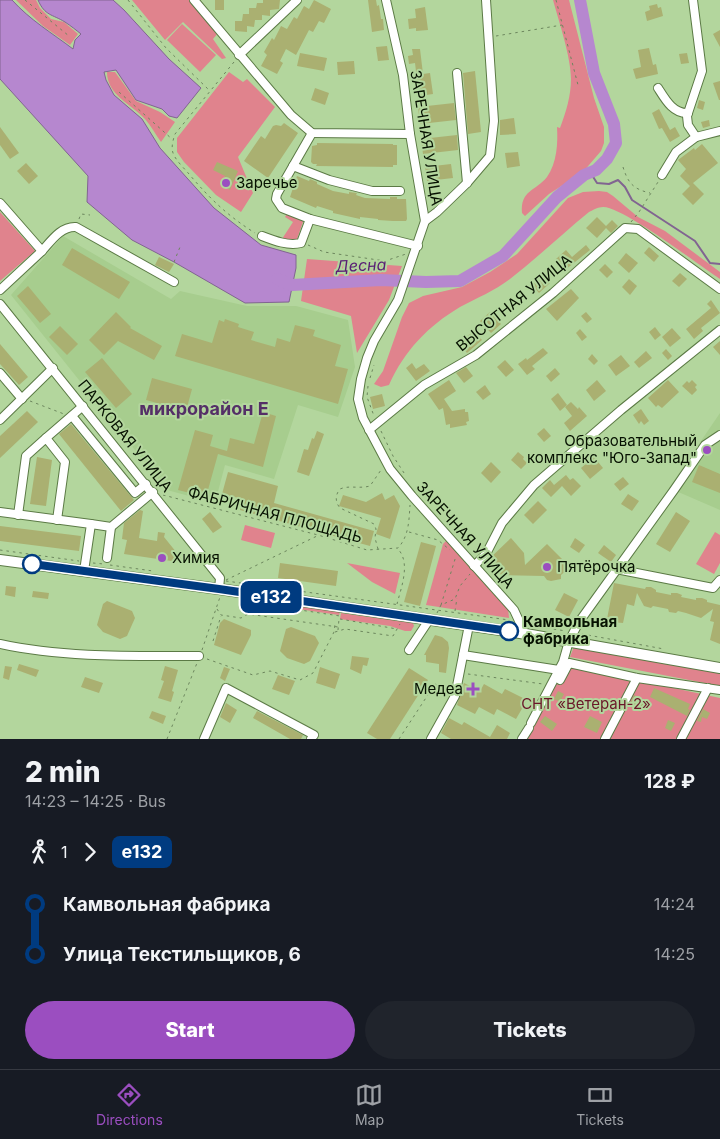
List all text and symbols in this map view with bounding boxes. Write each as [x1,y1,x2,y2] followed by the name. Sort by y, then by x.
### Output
[406,69,447,207] street label: ЗАРЕЧНАЯ УЛИЦА
[236,173,298,192] place label: Заречье
[220,177,232,189] marker: Заречье
[452,250,575,355] street label: ВЫСОТНАЯ УЛИЦА
[334,254,387,276] water label: Десна
[74,376,177,496] street label: ПАРКОВАЯ УЛИЦА
[139,398,269,419] district label: микрорайон Е
[527,431,697,467] place label: Образовательный комплекс "Юго-Запад"
[701,444,713,456] marker: Образовательный комплекс "Юго-Запад"
[412,477,518,592] street label: ЗАРЕЧНАЯ УЛИЦА
[186,482,364,547] street label: ФАБРИЧНАЯ ПЛОЩАДЬ
[172,548,220,567] place label: Химия
[156,552,168,564] marker: Химия
[22,554,42,574] unlabelled marker
[557,557,636,576] place label: Пятёрочка
[541,561,553,573] marker: Пятёрочка
[236,581,306,613] line badge: е132
[251,586,291,607] text: е132
[523,612,617,648] place label: Камвольная фабрика
[499,621,519,641] marker: Камвольная фабрика
[414,679,463,698] place label: Медеа
[467,683,479,695] marker: Медеа
[521,694,651,713] park label: СНТ «Ветеран-2»
[25,755,101,789] text: 2 min
[644,770,695,793] text: 128 ₽
[25,791,166,811] text: 14:23 – 14:25 · Bus
[25,838,53,866] icon: walk
[76,838,104,866] icon: forward
[122,841,162,862] text: е132
[61,842,68,862] text: 1
[63,893,270,916] text: Камвольная фабрика
[654,894,695,914] text: 14:24
[63,943,301,966] text: Улица Текстильщиков, 6
[654,944,695,964] text: 14:25
[25,1001,355,1059] button: Start
[365,1001,695,1059] button: Tickets
[96,1081,163,1128] tab: Directions
[355,1081,384,1128] tab: Map
[576,1081,624,1128] tab: Tickets

